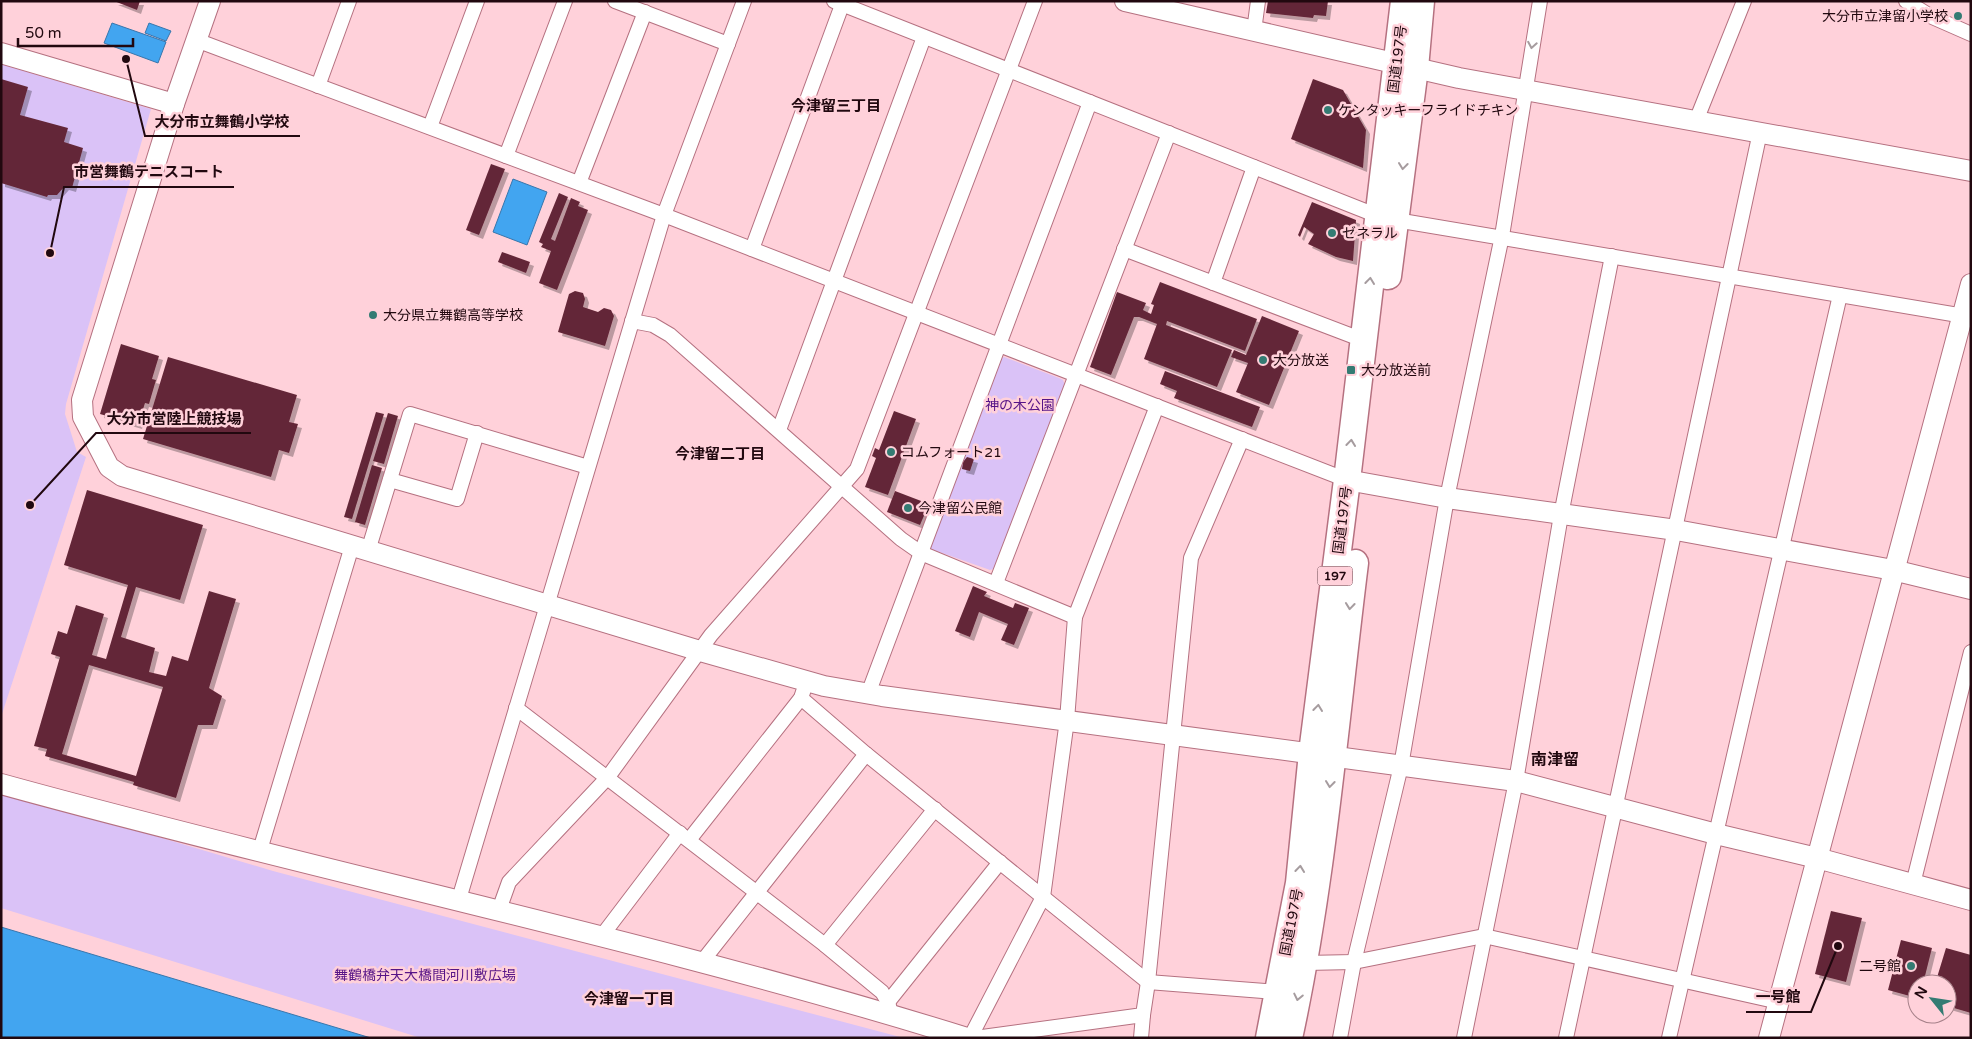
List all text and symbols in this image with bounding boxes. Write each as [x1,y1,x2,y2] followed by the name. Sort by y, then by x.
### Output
[1822,8,1948,25] place label: 大分市立津留小学校
[1952,10,1964,22] marker: 大分市立津留小学校
[18,15,132,47] scale bar
[25,24,62,42] text: 50 m
[1385,24,1410,94] street label: 国道197号
[1528,41,1538,50] one-way arrow
[791,97,881,115] district label: 今津留三丁目
[1338,102,1518,119] place label: ケンタッキーフライドチキン
[1322,104,1334,116] marker: ケンタッキーフライドチキン
[145,106,300,136] callout: 大分市立舞鶴小学校
[154,113,290,131] text: 大分市立舞鶴小学校
[64,157,234,187] callout: 市営舞鶴テニスコート
[1398,162,1408,171] one-way arrow
[74,163,224,181] text: 市営舞鶴テニスコート
[1342,225,1398,242] place label: ゼネラル
[1326,227,1338,239] marker: ゼネラル
[1364,277,1375,285] one-way arrow
[383,307,523,324] place label: 大分県立舞鶴高等学校
[367,309,379,321] marker: 大分県立舞鶴高等学校
[1273,352,1329,369] place label: 大分放送
[1257,354,1269,366] marker: 大分放送
[1361,362,1431,379] place label: 大分放送前
[1345,364,1357,376] marker: 大分放送前
[985,397,1055,414] park label: 神の木公園
[96,403,251,433] callout: 大分市営陸上競技場
[106,410,242,428] text: 大分市営陸上競技場
[1345,438,1356,446] one-way arrow
[901,444,1002,461] place label: コムフォート21
[675,445,765,463] district label: 今津留二丁目
[885,446,897,458] marker: コムフォート21
[1330,485,1355,555] street label: 国道197号
[918,500,1002,517] place label: 今津留公民館
[902,502,914,514] marker: 今津留公民館
[1318,566,1352,586] road number: 197
[1345,602,1356,610] one-way arrow
[1312,704,1323,712] one-way arrow
[1531,750,1579,770] district label: 南津留
[1325,781,1336,789] one-way arrow
[1294,865,1305,873] one-way arrow
[1277,887,1306,957] street label: 国道197号
[1859,958,1901,975] place label: 二号館
[1905,960,1917,972] marker: 二号館
[334,967,516,984] park label: 舞鶴橋弁天大橋間河川敷広場
[1907,974,1957,1024] north arrow
[1746,982,1811,1012] callout: 一号館
[1911,984,1931,1002] text: N
[1755,988,1801,1006] text: 一号館
[584,990,674,1008] district label: 今津留一丁目
[1293,992,1304,1001] one-way arrow

